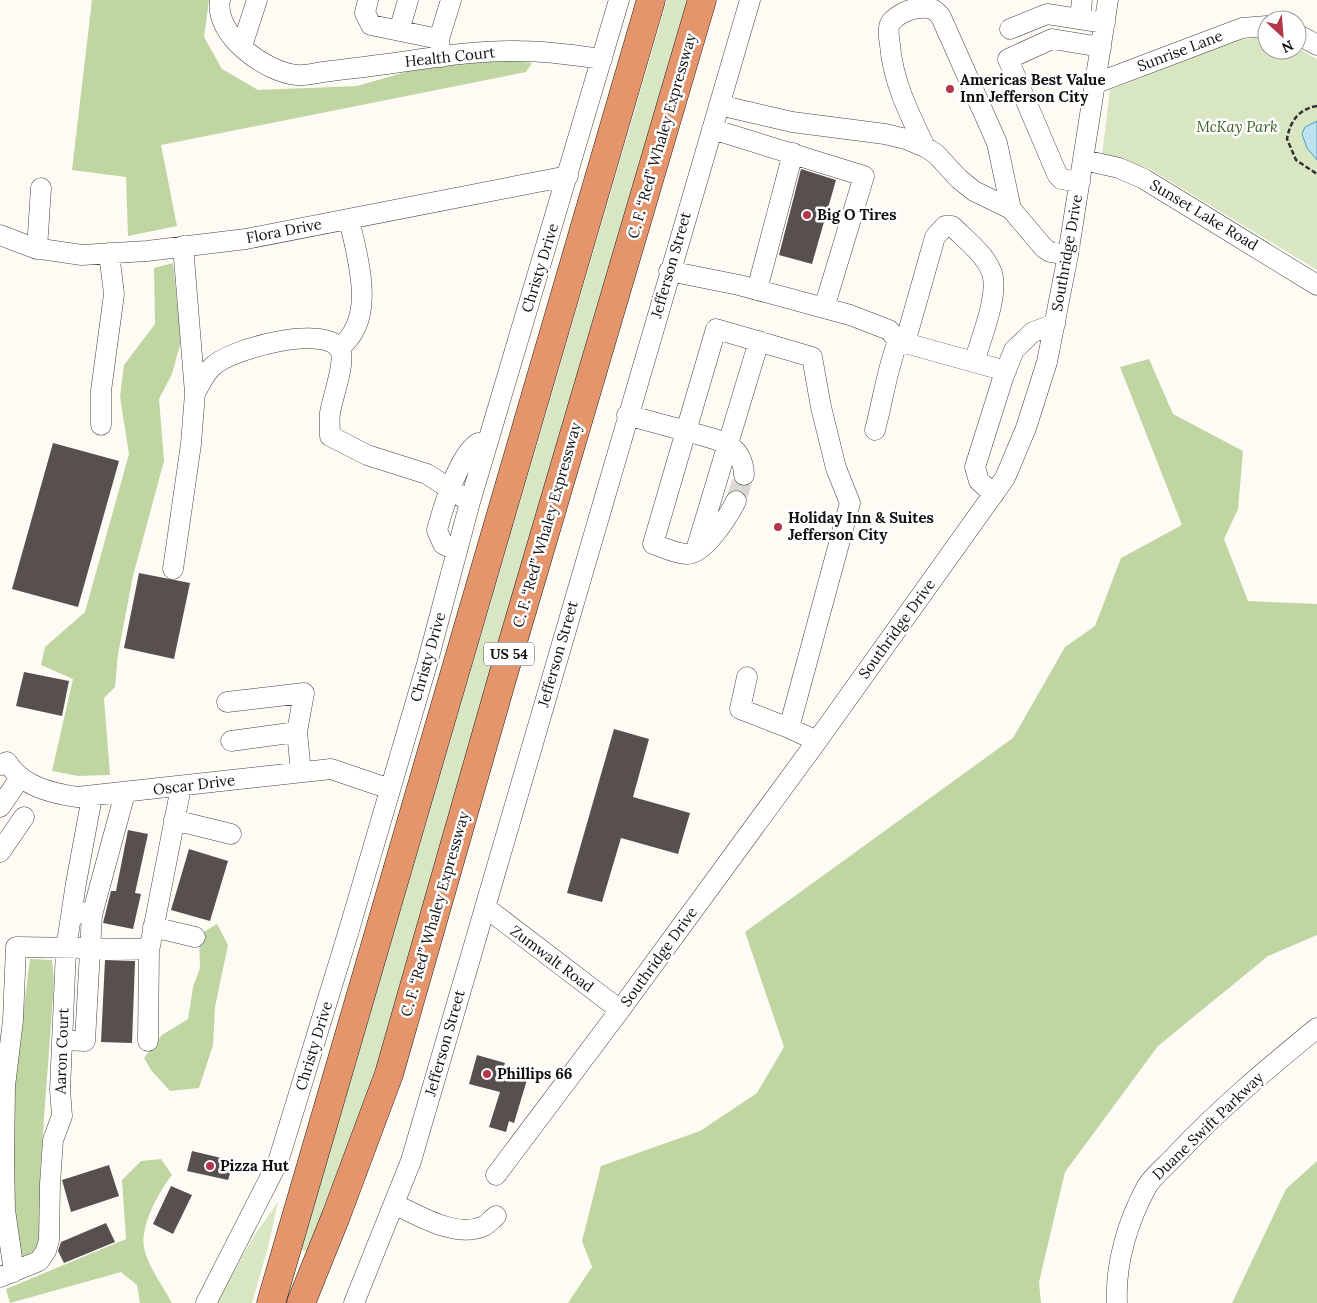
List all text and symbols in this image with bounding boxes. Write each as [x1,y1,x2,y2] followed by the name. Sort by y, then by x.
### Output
[1257,10,1307,60] north arrow
[1134,26,1225,76] street label: Sunrise Lane
[623,31,700,241] street label: C. F. “Red” Whaley Expressway
[1279,36,1297,57] text: N
[404,42,496,71] street label: Health Court
[960,70,1105,106] place label: Americas Best Value Inn Jefferson City
[944,83,956,95] marker: Americas Best Value Inn Jefferson City
[1196,117,1278,136] park label: McKay Park
[1147,175,1262,254] street label: Sunset Lake Road
[1047,193,1086,313] street label: Southridge Drive
[817,205,896,224] place label: Big O Tires
[646,209,695,321] street label: Jefferson Street
[801,209,813,221] marker: Big O Tires
[244,214,323,247] street label: Flora Drive
[517,221,562,315] street label: Christy Drive
[508,420,585,630] street label: C. F. “Red” Whaley Expressway
[788,508,934,544] place label: Holiday Inn & Suites Jefferson City
[772,521,784,533] marker: Holiday Inn & Suites Jefferson City
[854,575,939,682] street label: Southridge Drive
[533,598,582,710] street label: Jefferson Street
[406,610,449,704] street label: Christy Drive
[484,642,534,666] road number: US 54
[152,770,236,799] street label: Oscar Drive
[396,809,473,1019] street label: C. F. “Red” Whaley Expressway
[616,903,701,1010] street label: Southridge Drive
[507,921,598,996] street label: Zumwalt Road
[420,987,469,1099] street label: Jefferson Street
[291,999,336,1093] street label: Christy Drive
[50,1007,73,1095] street label: Aaron Court
[497,1064,572,1083] place label: Phillips 66
[481,1068,493,1080] marker: Phillips 66
[1148,1068,1267,1184] street label: Duane Swift Parkway
[220,1156,290,1175] place label: Pizza Hut
[204,1160,216,1172] marker: Pizza Hut

